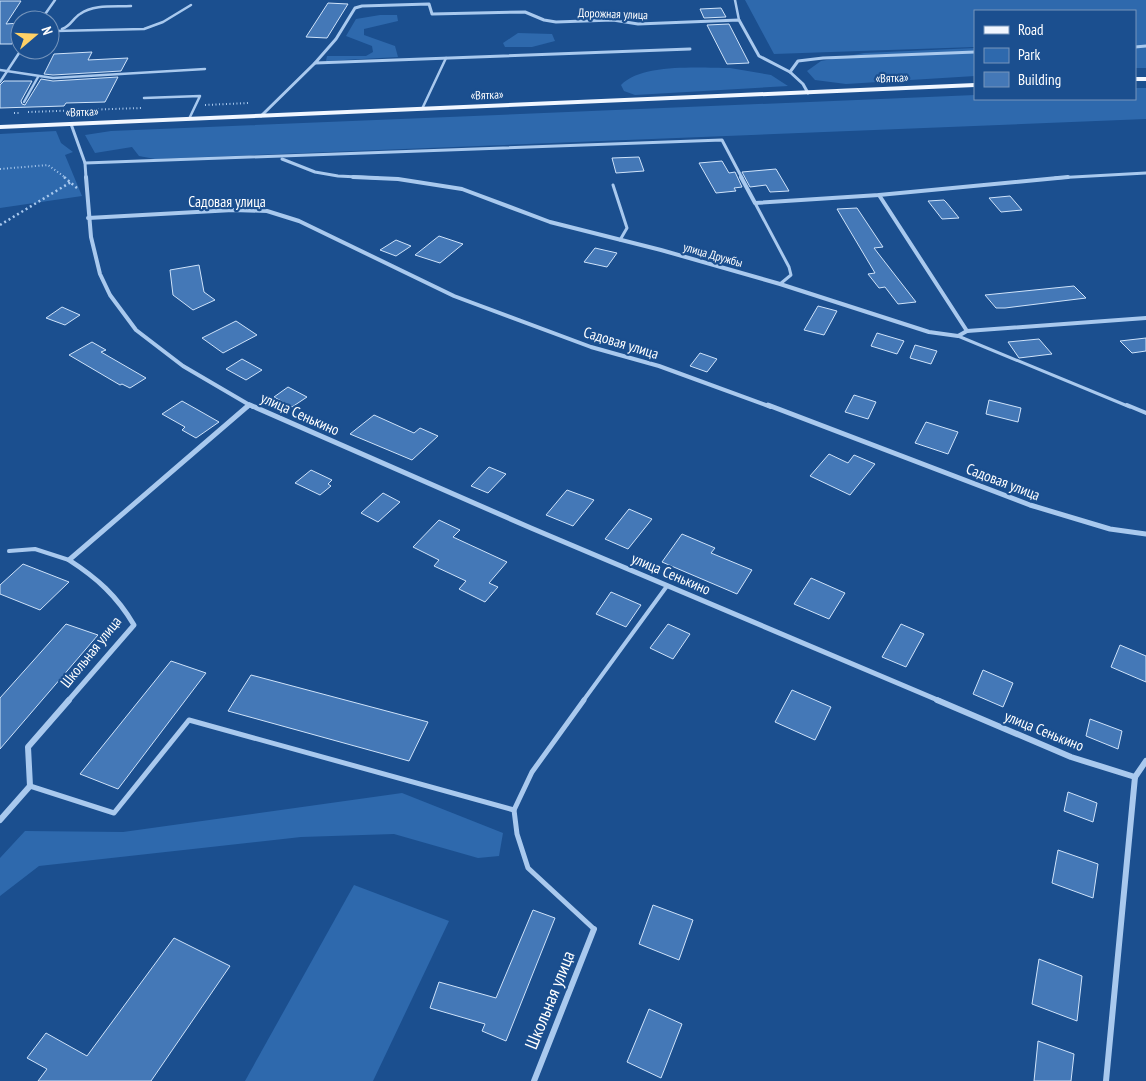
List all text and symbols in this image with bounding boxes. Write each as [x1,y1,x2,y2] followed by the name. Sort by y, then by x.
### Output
[578,5,648,22] street label: Дорожная улица
[10,10,60,60] north arrow
[974,10,1136,100] legend
[1018,20,1044,39] text: Road
[38,24,57,37] text: N
[1018,45,1040,64] text: Park
[875,69,909,86] street label: «Вятка»
[1018,70,1061,89] text: Building
[470,86,504,103] street label: «Вятка»
[65,103,99,120] street label: «Вятка»
[188,192,266,211] street label: Садовая улица
[682,239,745,270] street label: улица Дружбы
[581,322,661,363] street label: Садовая улица
[258,388,343,439] street label: улица Сенькино
[964,459,1043,504] street label: Садовая улица
[629,548,714,599] street label: улица Сенькино
[56,612,125,691] street label: Школьная улица
[1002,706,1087,755] street label: улица Сенькино
[519,947,580,1052] street label: Школьная улица

